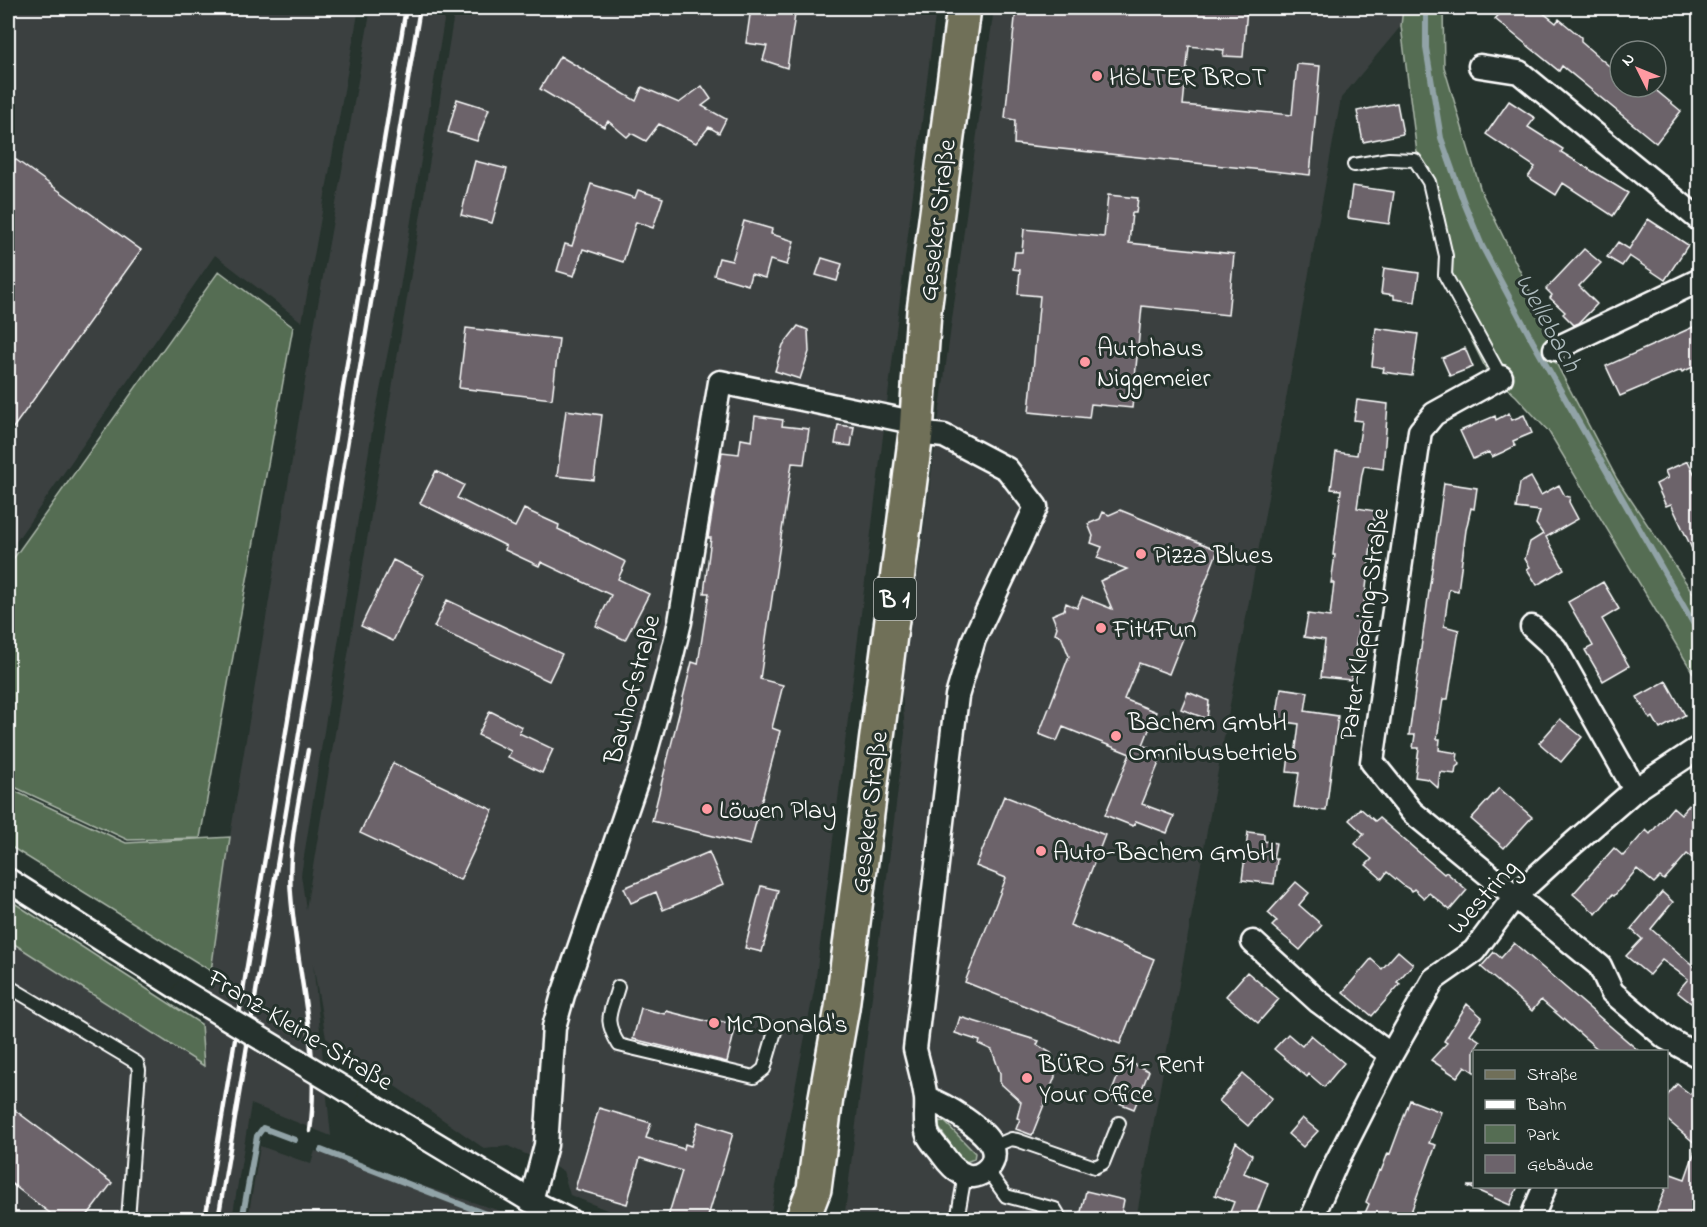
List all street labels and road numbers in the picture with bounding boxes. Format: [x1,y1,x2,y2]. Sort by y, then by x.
street label: Geseker Straße [910,137,968,304]
street label: Pater-Klepping-Straße [1331,505,1401,743]
road number: B 1 [874,578,916,620]
street label: Bauhofstraße [595,610,672,770]
street label: Geseker Straße [842,729,900,896]
street label: Westring [1440,851,1529,945]
street label: Franz-Kleine-Straße [199,961,400,1102]

